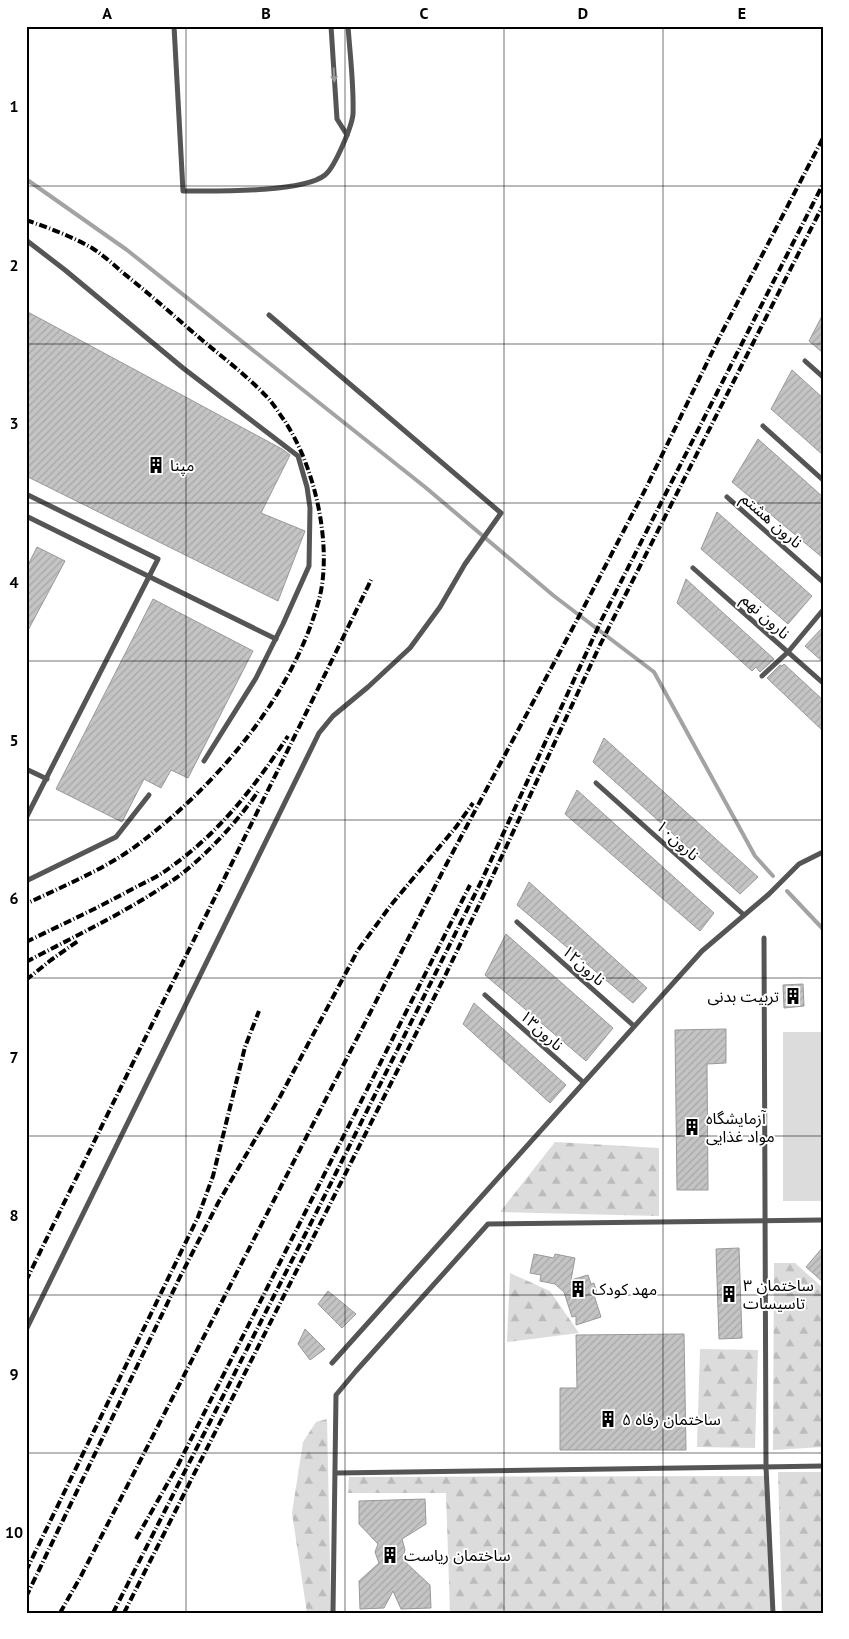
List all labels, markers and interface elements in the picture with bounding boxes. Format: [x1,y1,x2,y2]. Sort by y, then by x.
text: A [102,3,112,23]
text: B [261,3,271,23]
text: C [420,3,429,23]
text: D [578,3,588,23]
text: E [738,3,746,23]
one-way arrow [331,67,339,83]
text: 1 [9,96,19,116]
text: 2 [9,255,19,275]
text: 3 [9,413,19,433]
building icon: مپنا [146,455,166,475]
place label: مپنا [170,455,195,476]
street label: نارون هشتم [735,488,807,554]
text: 4 [9,572,19,592]
street label: نارون نهم [736,589,794,645]
text: 5 [9,730,19,750]
street label: نارون۱۰ [652,815,704,865]
text: 6 [9,888,19,908]
street label: نارون۱۲ [558,940,610,990]
place label: تربیت بدنی [707,986,779,1006]
building icon: تربیت بدنی [783,986,803,1006]
street label: نارون۱۳ [516,1005,568,1055]
text: 7 [9,1047,19,1067]
place label: آزمایشگاه مواد غذایی [706,1108,775,1146]
building icon: آزمایشگاه مواد غذایی [682,1117,702,1137]
text: 8 [9,1205,19,1225]
place label: ۳ ساختمان تاسیسات [743,1275,814,1313]
building icon: مهد کودک [568,1279,588,1299]
place label: مهد کودک [592,1279,657,1299]
building icon: ۳ ساختمان تاسیسات [719,1284,739,1304]
text: 9 [9,1364,19,1384]
building icon: ۵ ساختمان رفاه [598,1409,618,1429]
place label: ۵ ساختمان رفاه [622,1409,721,1429]
text: 10 [5,1522,23,1542]
building icon: ساختمان ریاست [380,1545,400,1565]
place label: ساختمان ریاست [404,1545,511,1565]

